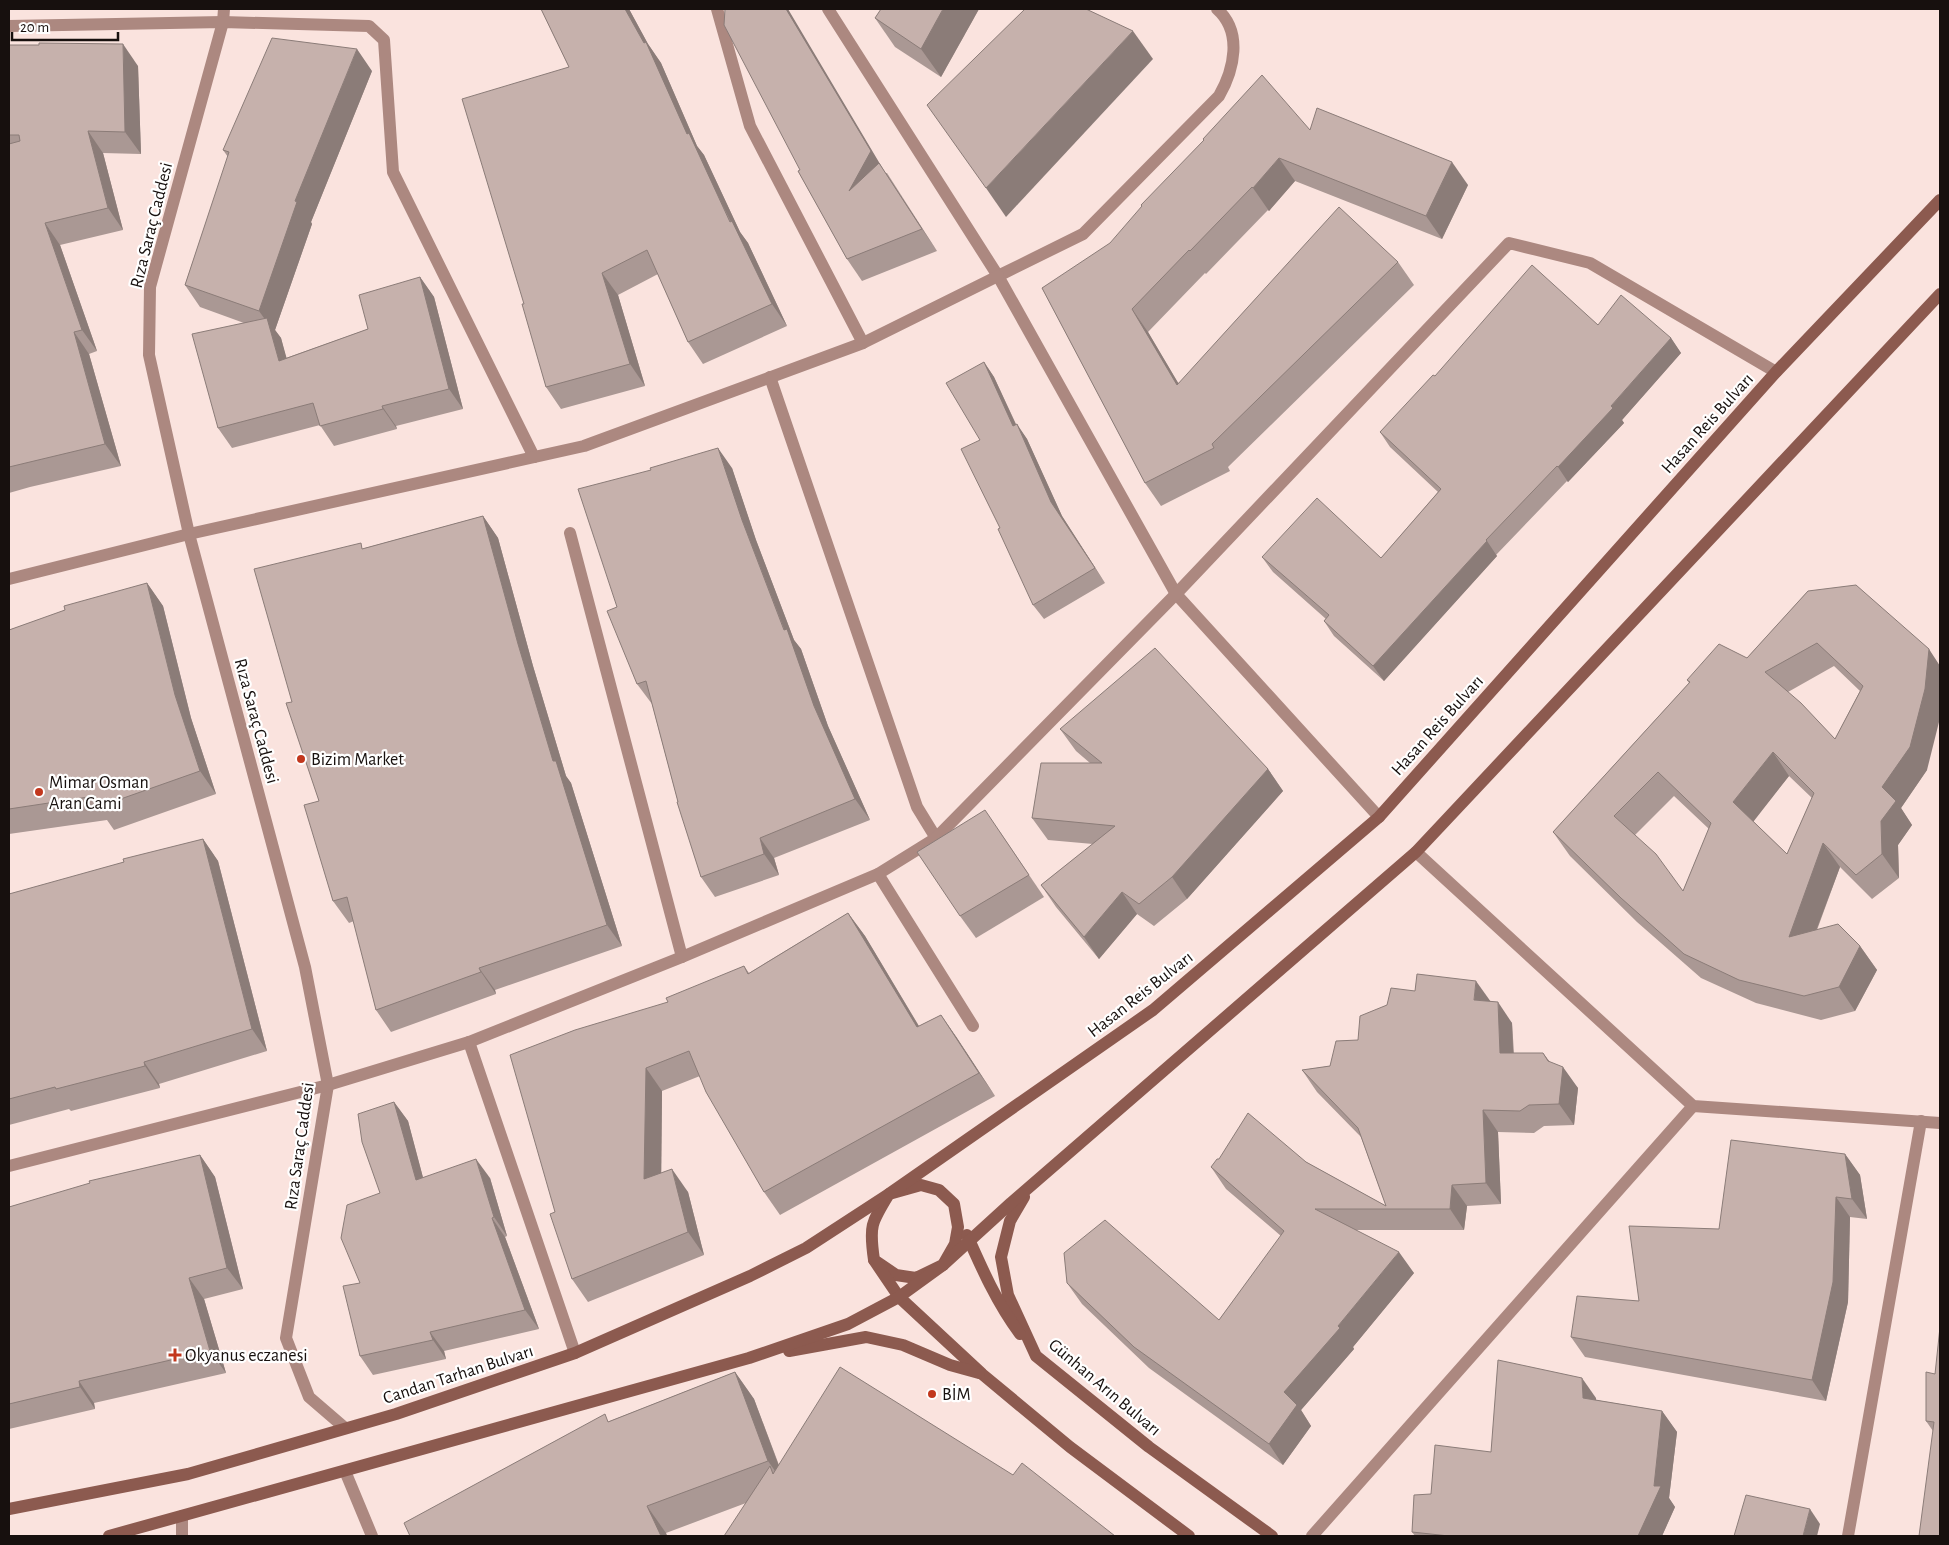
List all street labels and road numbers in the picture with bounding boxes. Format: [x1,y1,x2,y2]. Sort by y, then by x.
street label: Rıza Saraç Caddesi [128,161,176,290]
street label: Hasan Reis Bulvarı [1658,370,1757,477]
street label: Rıza Saraç Caddesi [231,657,281,786]
street label: Hasan Reis Bulvarı [1388,672,1487,779]
street label: Hasan Reis Bulvarı [1085,948,1197,1041]
street label: Rıza Saraç Caddesi [282,1081,318,1211]
street label: Günhan Arın Bulvarı [1045,1336,1164,1440]
street label: Candan Tarhan Bulvarı [381,1342,536,1408]

